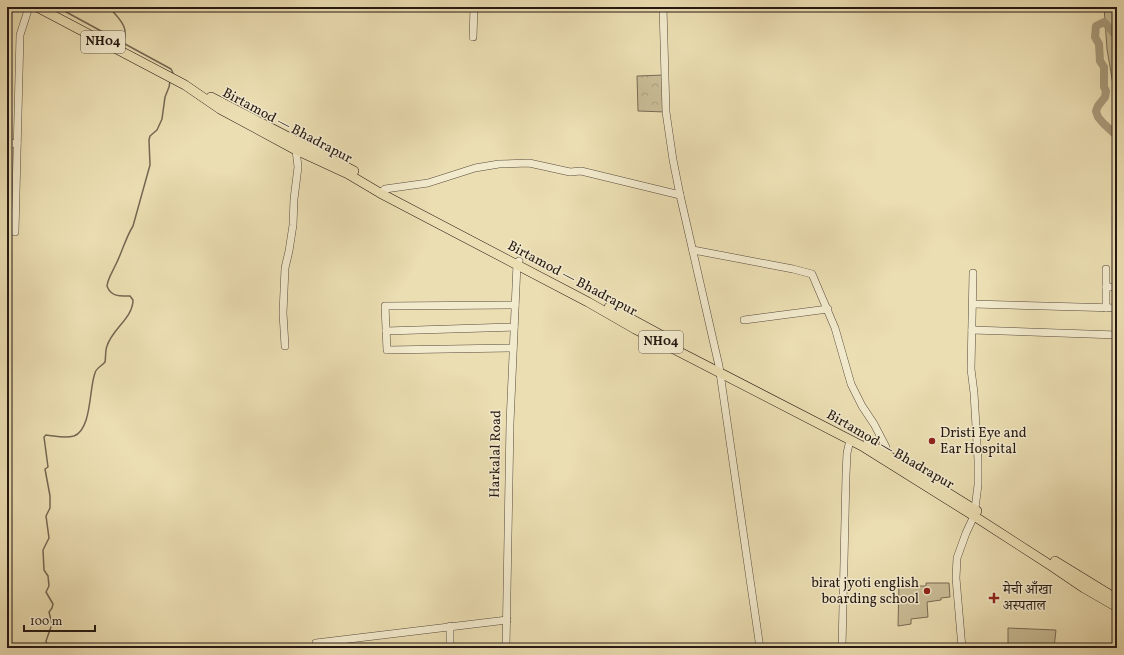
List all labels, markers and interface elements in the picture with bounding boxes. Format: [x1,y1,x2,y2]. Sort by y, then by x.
road number: NH04 [81,31,125,53]
street label: Birtamod — Bhadrapur [219,84,355,168]
street label: Birtamod — Bhadrapur [504,237,640,321]
road number: NH04 [639,331,683,353]
street label: Birtamod — Bhadrapur [823,406,957,494]
street label: Harkalal Road [486,410,506,498]
place label: Dristi Eye and Ear Hospital [940,424,1027,459]
marker: Dristi Eye and Ear Hospital [927,436,937,446]
place label: birat jyoti english boarding school [811,574,919,609]
place label: मेची आँखा अस्पताल [1002,580,1052,616]
marker: birat jyoti english boarding school [922,586,932,596]
marker: मेची आँखा अस्पताल [988,592,1000,604]
scale bar [24,607,95,633]
text: 100 m [30,614,63,630]

